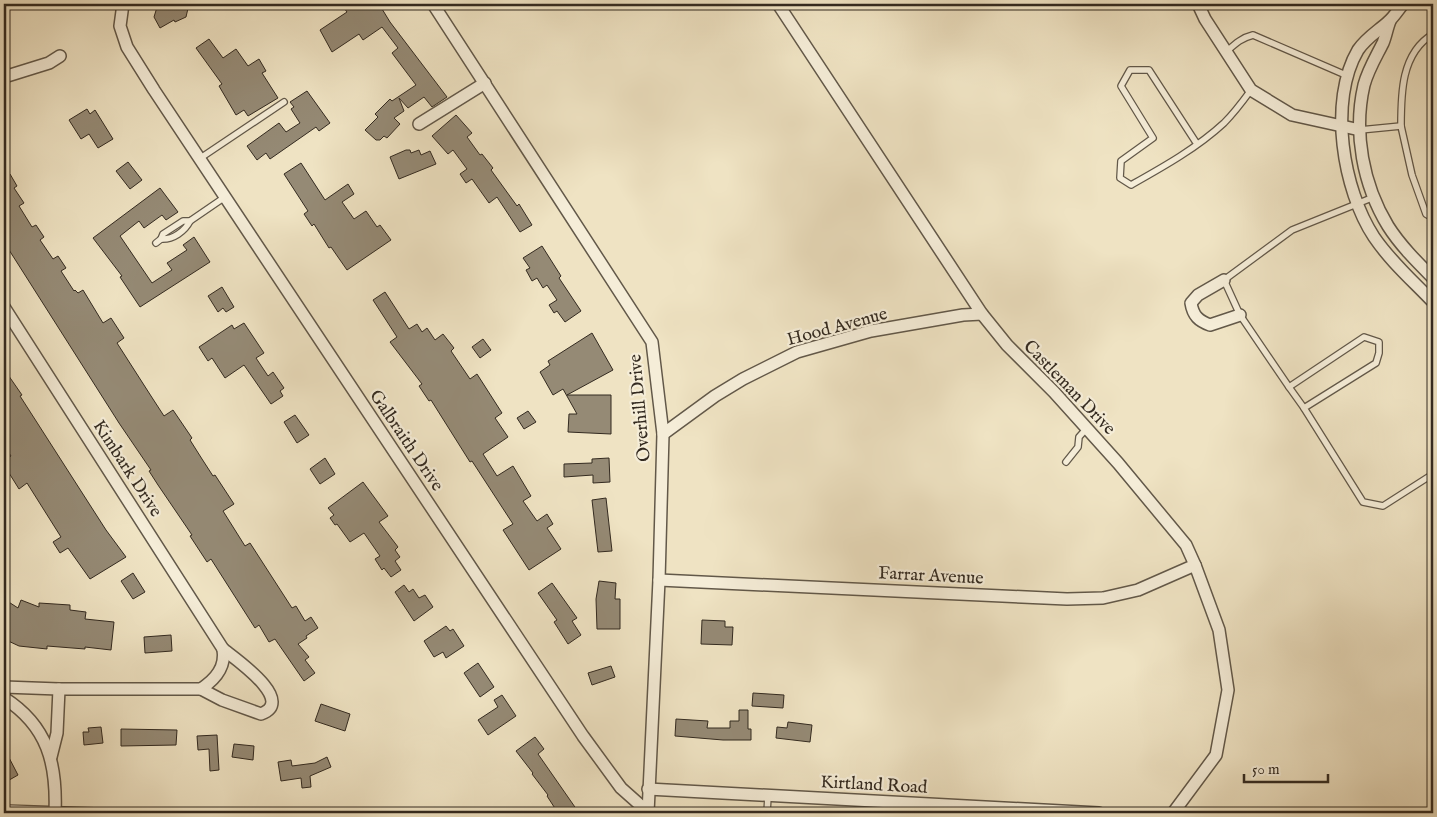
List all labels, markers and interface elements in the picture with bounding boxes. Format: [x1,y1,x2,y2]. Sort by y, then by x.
street label: Hood Avenue [785,303,890,352]
street label: Castleman Drive [1018,336,1120,440]
street label: Overhill Drive [624,353,657,463]
street label: Galbraith Drive [363,386,448,496]
street label: Kimbark Drive [87,416,167,522]
street label: Farrar Avenue [878,562,984,591]
scale bar [1244,752,1328,784]
text: 50 m [1252,760,1280,779]
street label: Kirtland Road [820,771,928,800]

